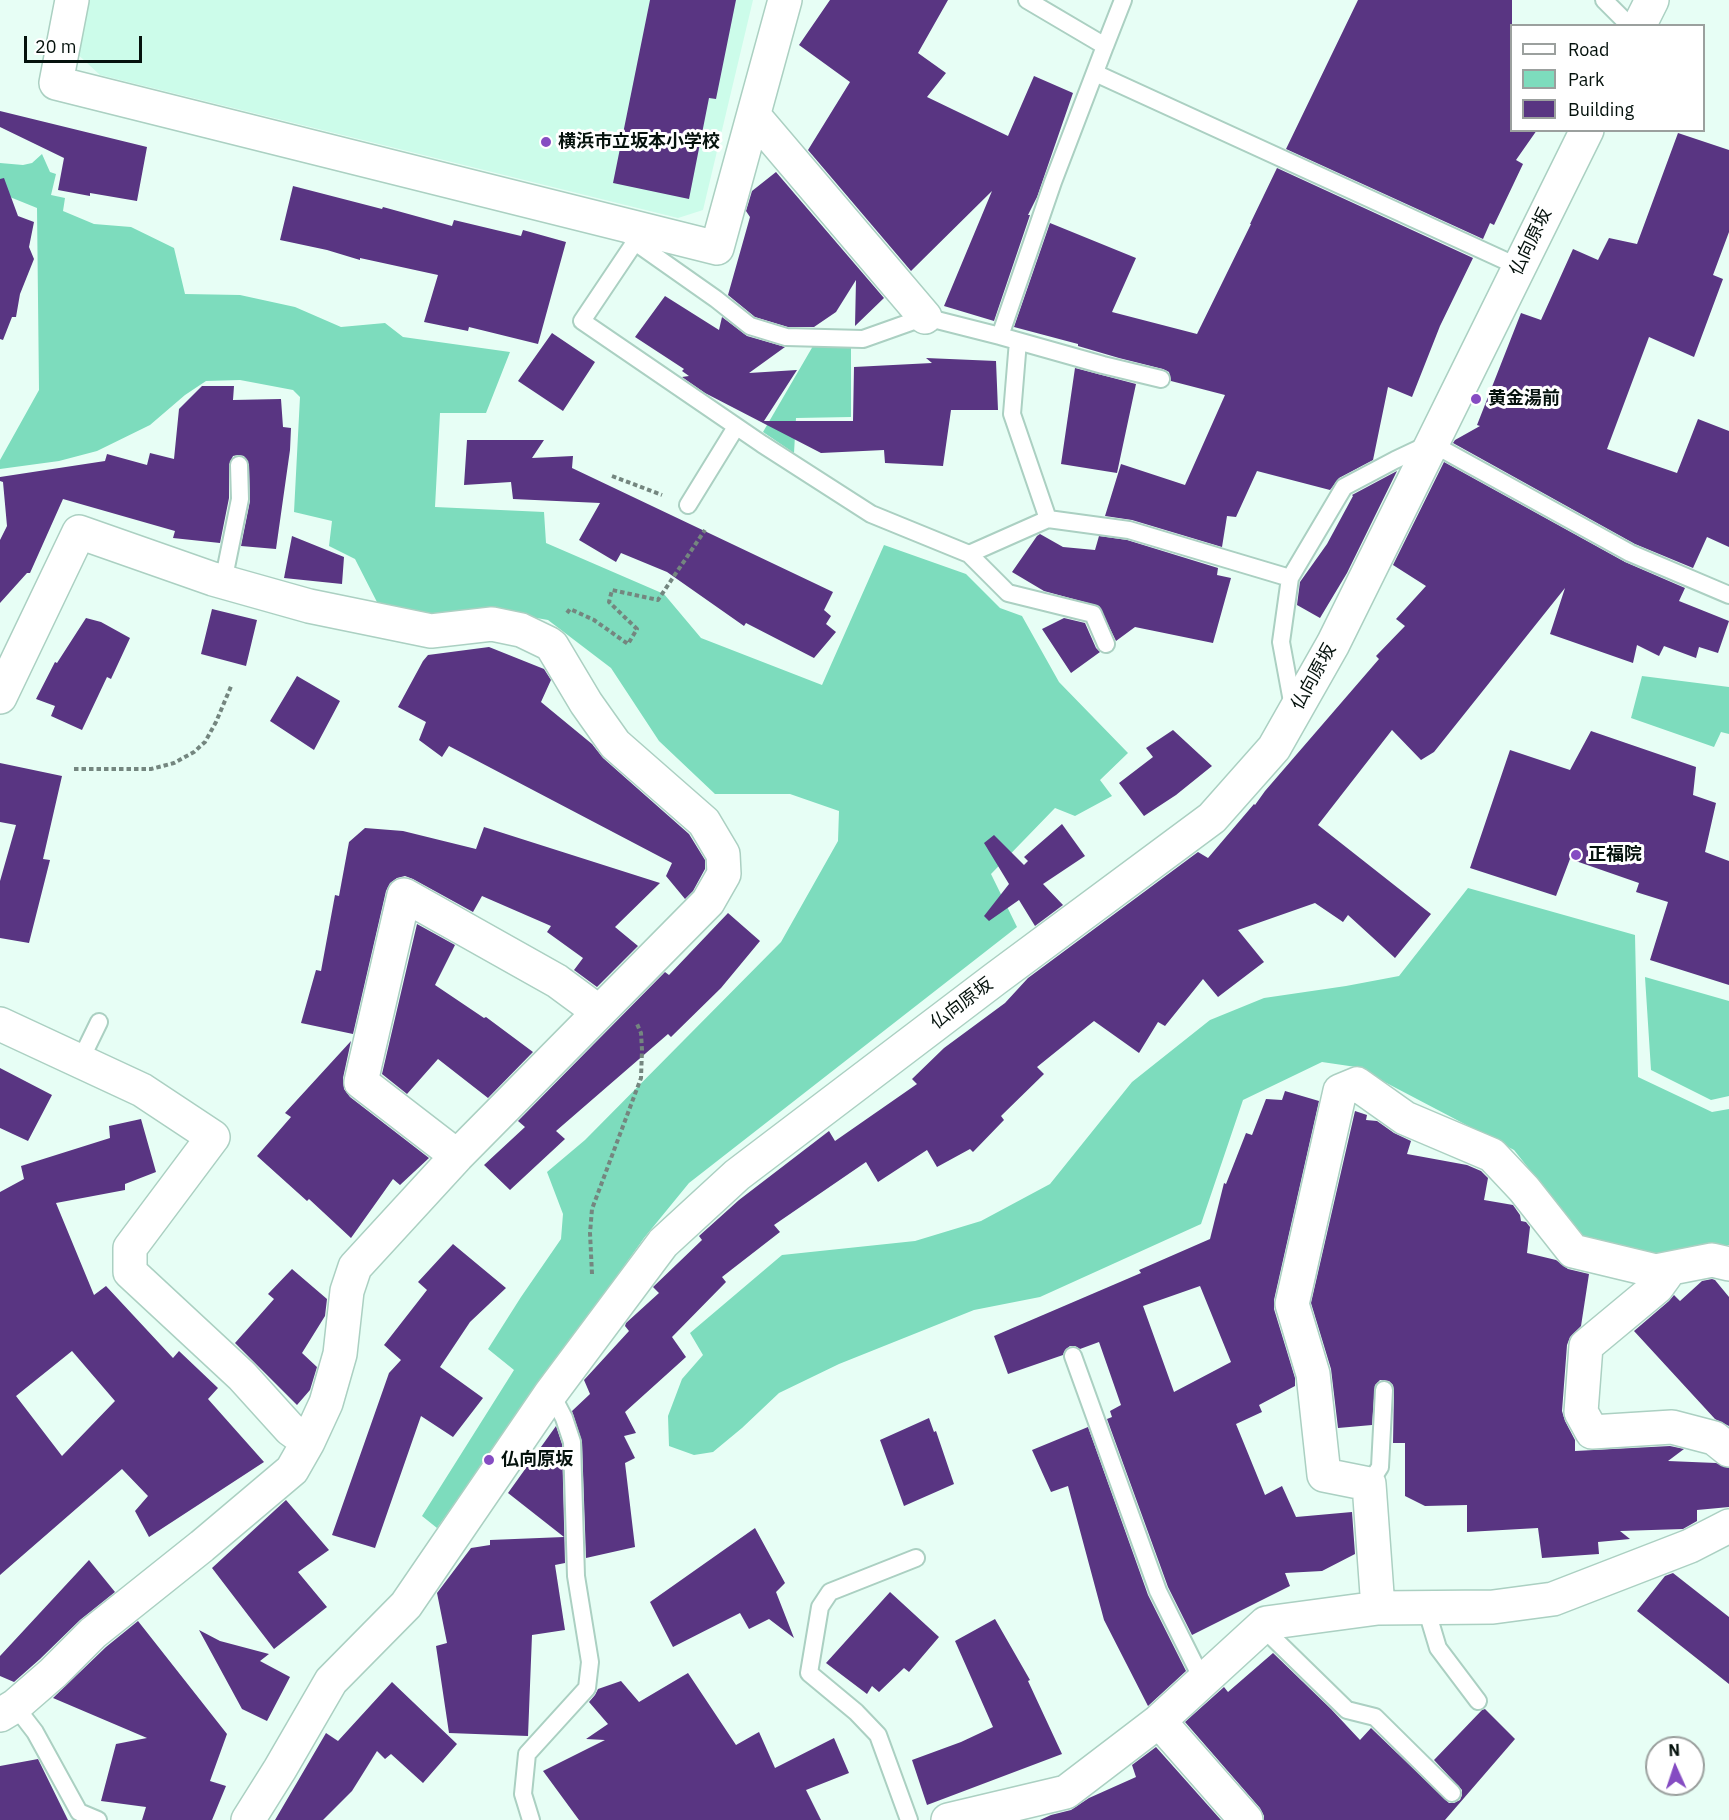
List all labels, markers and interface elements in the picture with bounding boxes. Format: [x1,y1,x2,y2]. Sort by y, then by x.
scale bar [27,24,146,62]
legend [1510,24,1705,132]
text: 20 m [35,35,77,58]
text: Road [1568,38,1609,61]
text: Park [1568,68,1604,91]
text: Building [1568,98,1634,121]
place label: 横浜市立坂本小学校 [558,131,720,153]
marker: 横浜市立坂本小学校 [539,135,553,149]
street label: 仏向原坂 [1506,205,1556,279]
place label: 黄金湯前 [1488,388,1560,410]
marker: 黄金湯前 [1469,392,1483,406]
street label: 仏向原坂 [1287,640,1341,714]
place label: 正福院 [1588,844,1642,866]
marker: 正福院 [1569,848,1583,862]
street label: 仏向原坂 [927,974,997,1034]
place label: 仏向原坂 [501,1449,573,1471]
marker: 仏向原坂 [482,1453,496,1467]
north arrow [1645,1736,1705,1796]
text: N [1668,1740,1680,1760]

